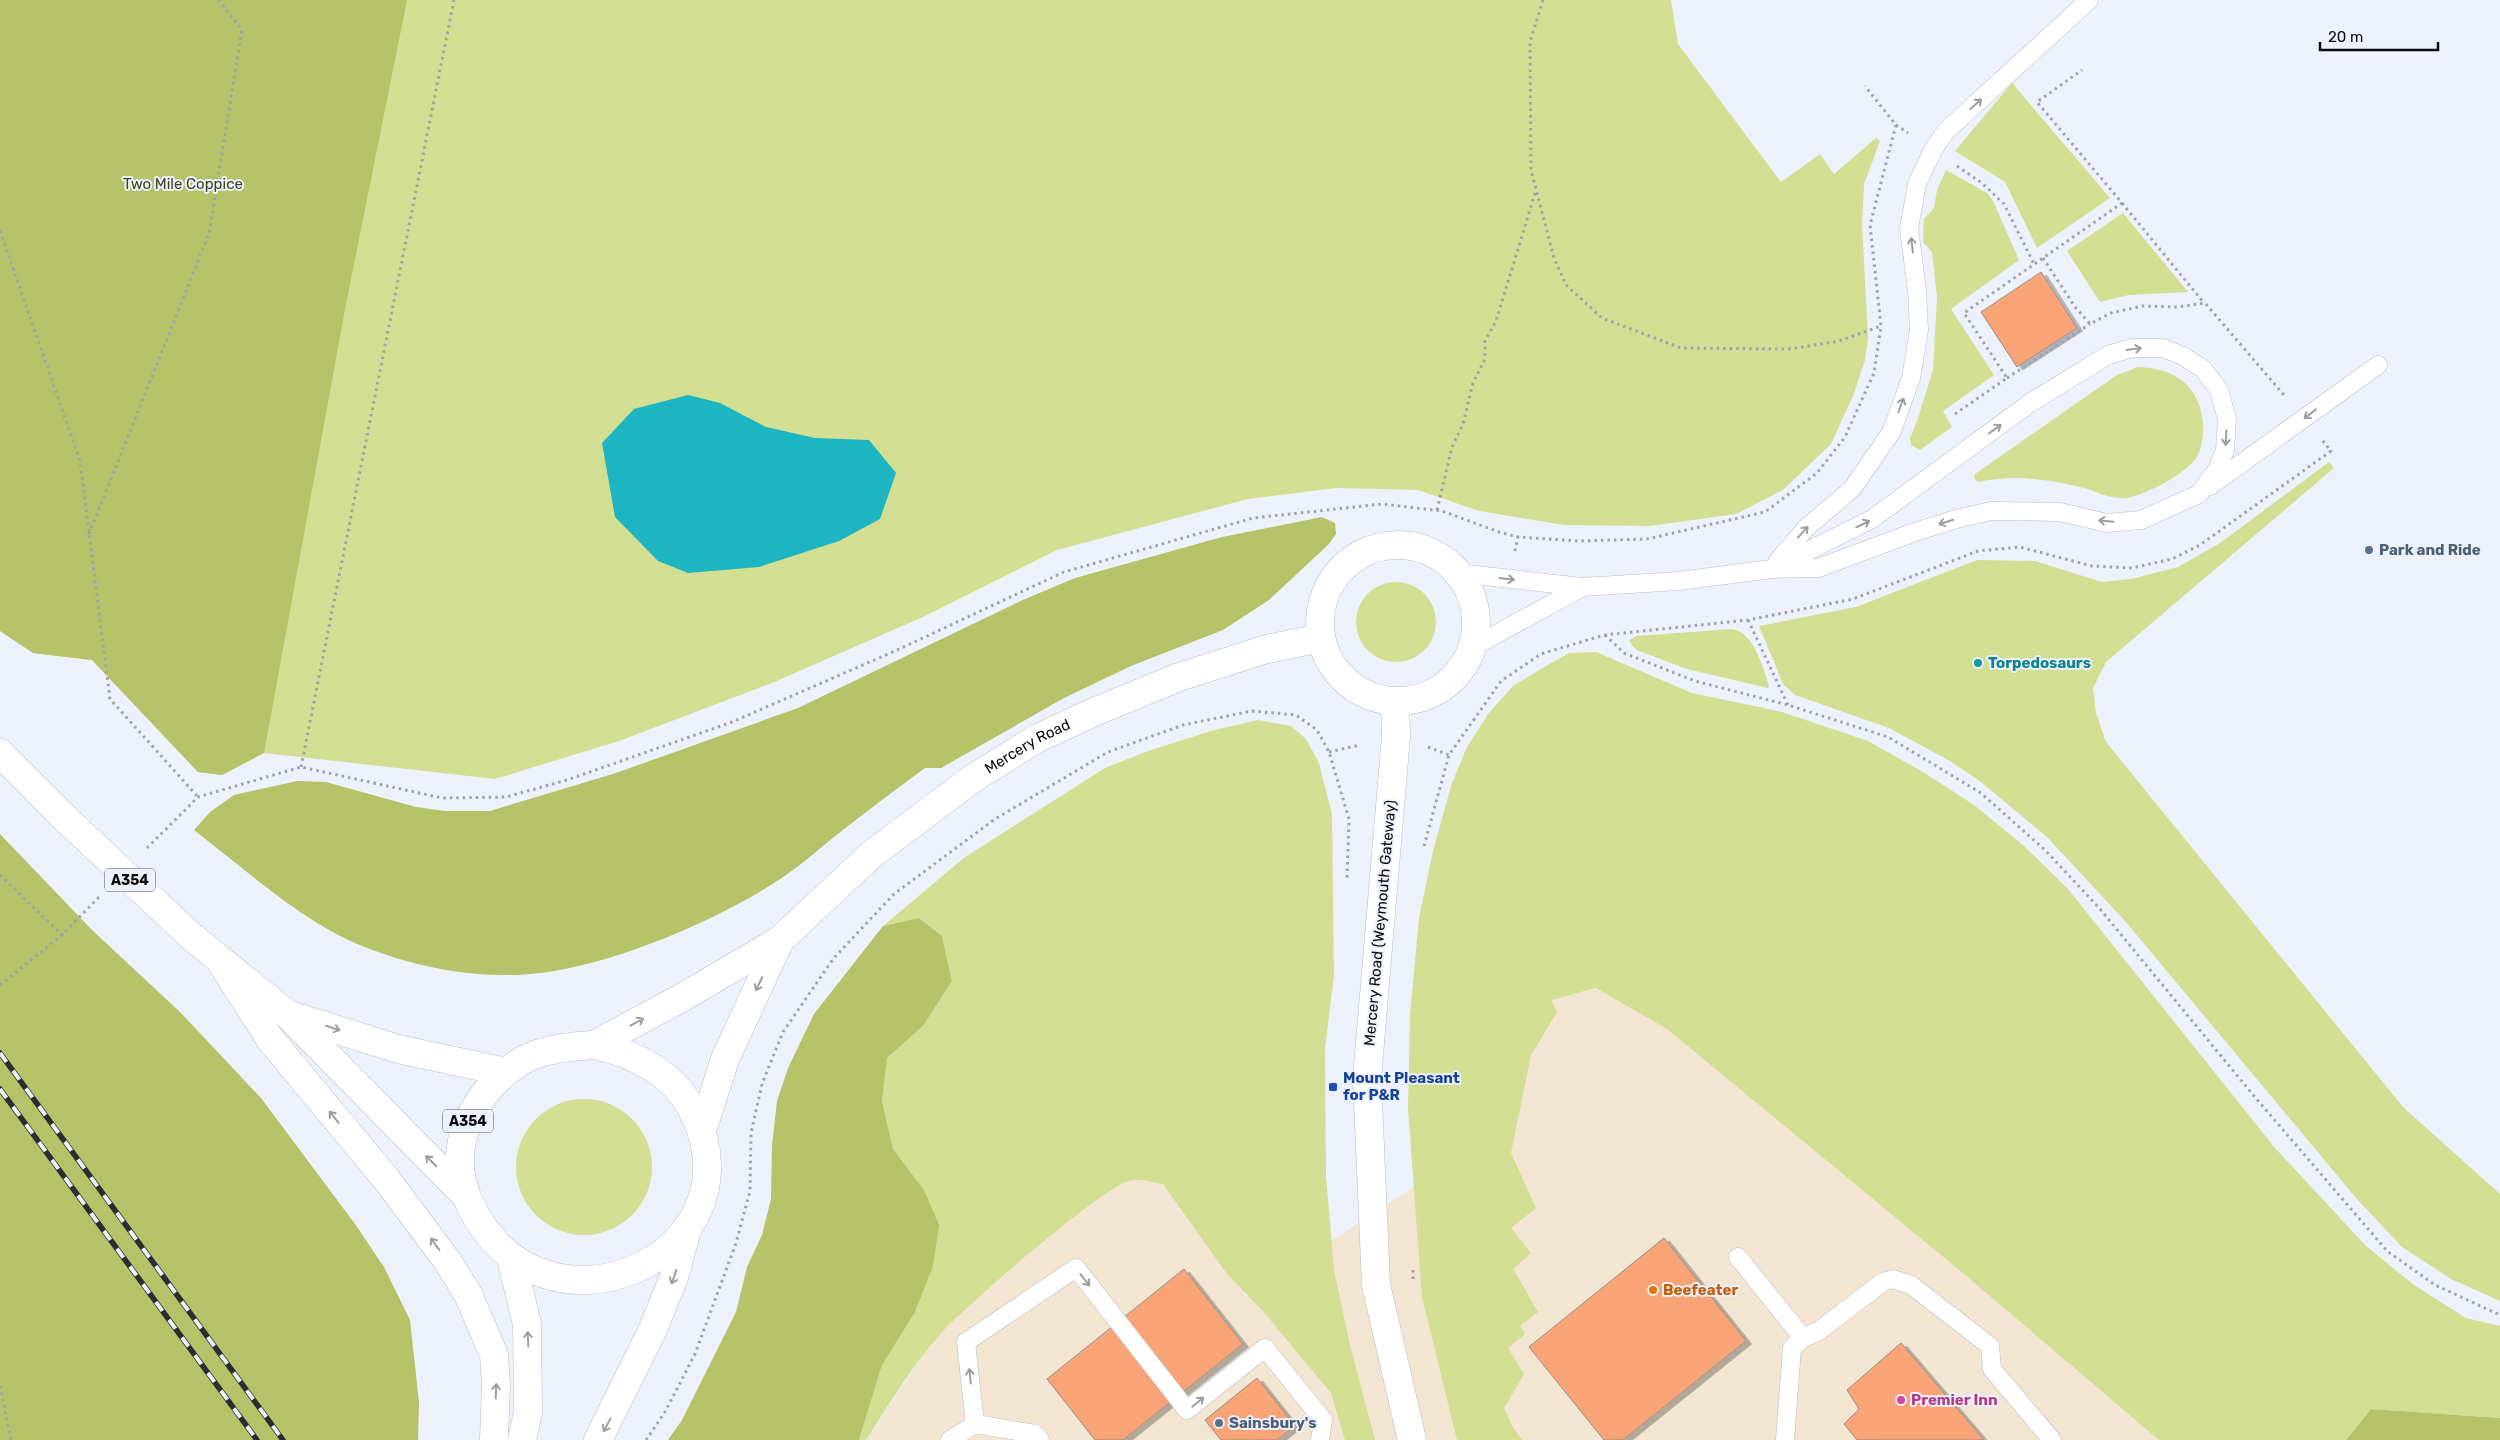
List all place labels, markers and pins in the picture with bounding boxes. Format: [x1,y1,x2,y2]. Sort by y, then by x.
place label: Park and Ride [2379,541,2481,559]
marker: Park and Ride [2363,544,2375,556]
place label: Torpedosaurs [1988,654,2091,672]
marker: Torpedosaurs [1972,657,1984,669]
place label: Mount Pleasant for P&R [1343,1069,1460,1104]
marker: Mount Pleasant for P&R [1327,1081,1339,1093]
place label: Beefeater [1663,1281,1738,1299]
marker: Beefeater [1647,1284,1659,1296]
place label: Premier Inn [1911,1391,1998,1409]
marker: Premier Inn [1895,1394,1907,1406]
place label: Sainsbury's [1229,1414,1317,1432]
marker: Sainsbury's [1213,1417,1225,1429]

